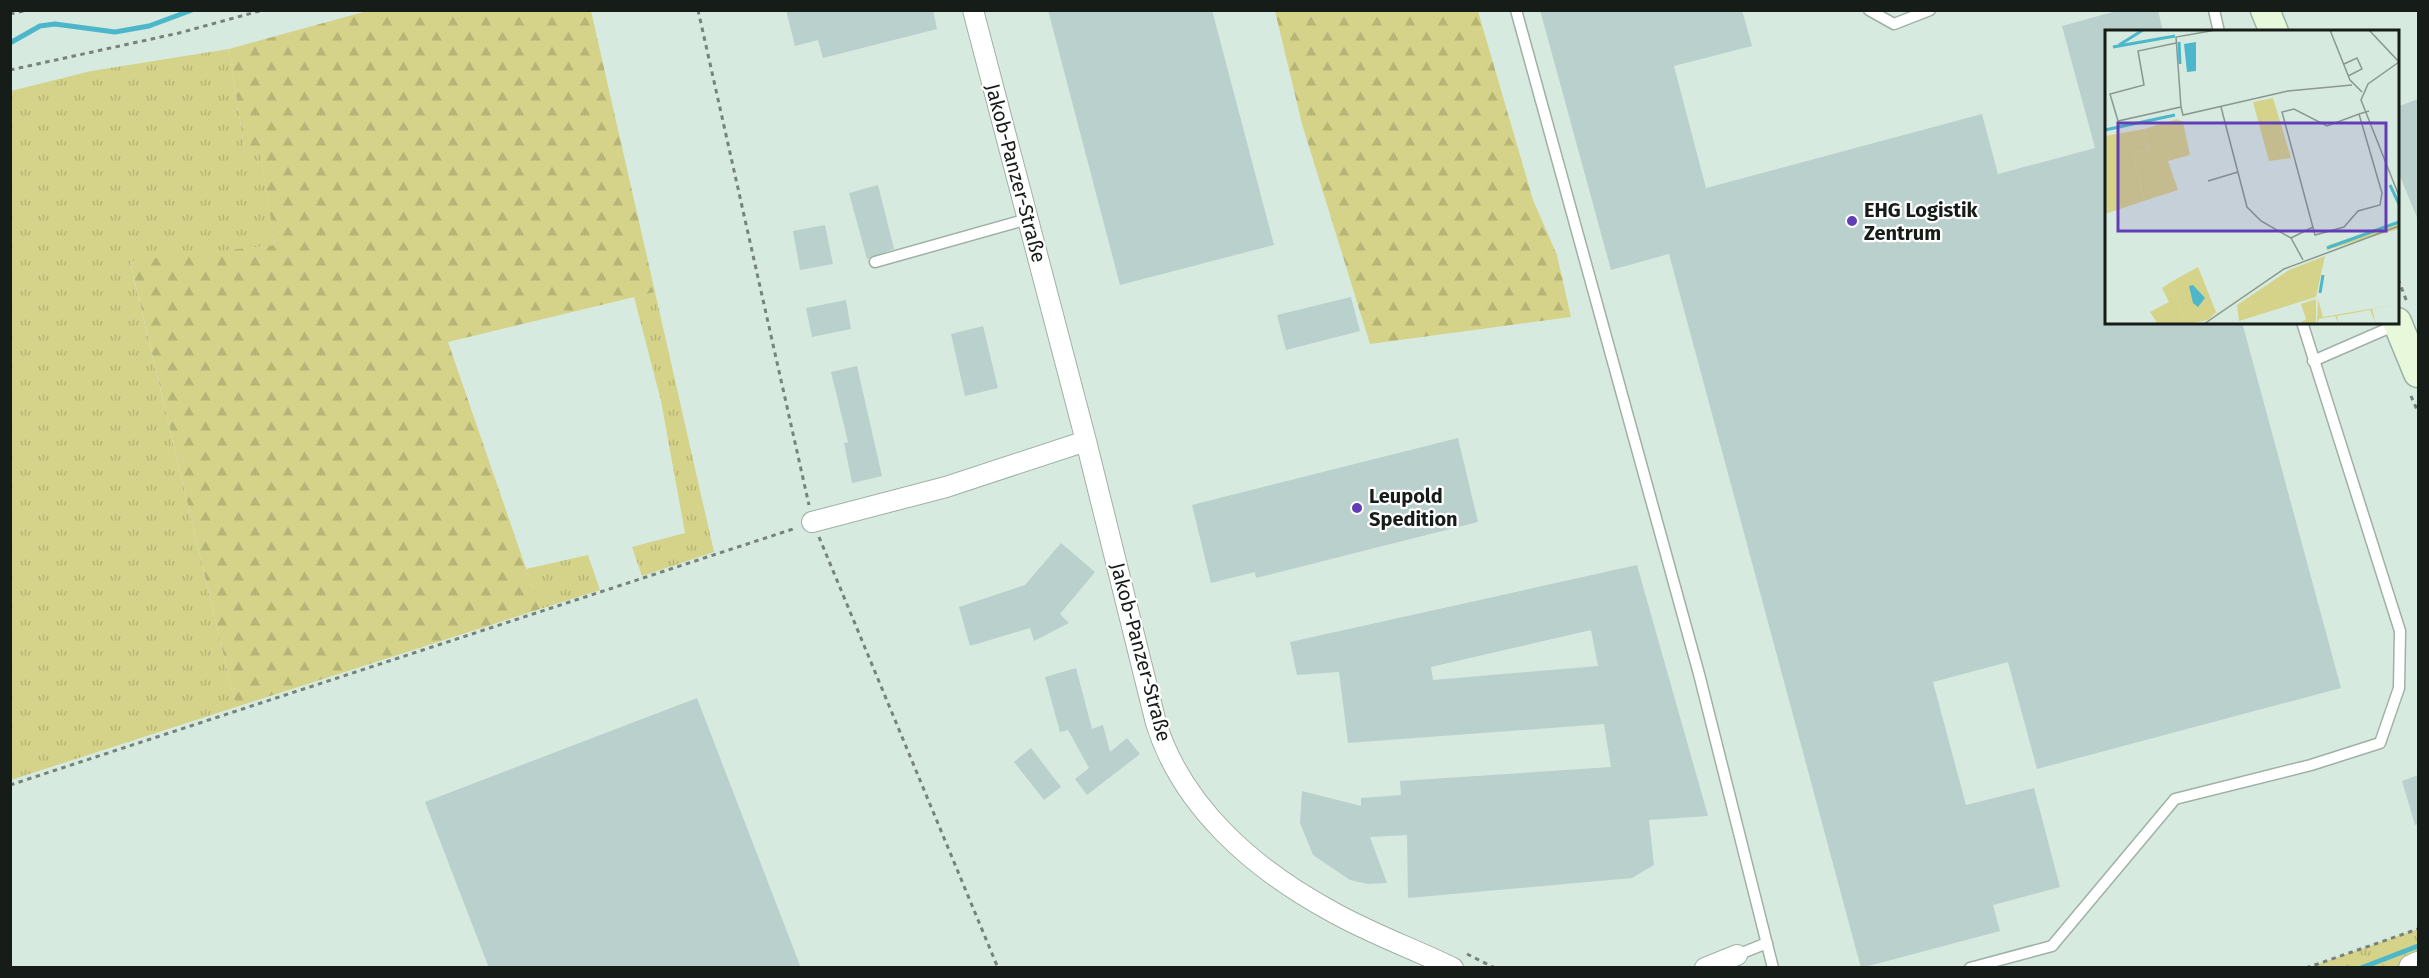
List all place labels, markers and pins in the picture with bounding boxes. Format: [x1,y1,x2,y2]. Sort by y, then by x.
place label: EHG Logistik Zentrum [1864,198,1979,245]
marker: EHG Logistik Zentrum [1845,214,1859,228]
place label: Leupold Spedition [1369,484,1458,531]
marker: Leupold Spedition [1350,501,1364,515]

